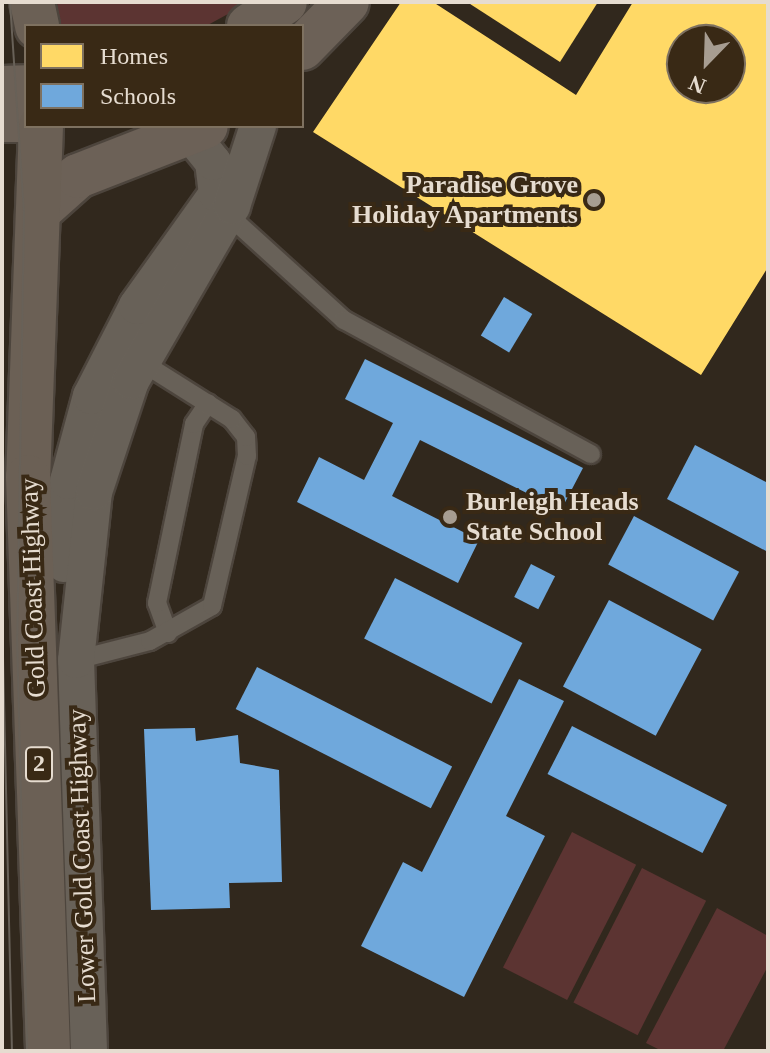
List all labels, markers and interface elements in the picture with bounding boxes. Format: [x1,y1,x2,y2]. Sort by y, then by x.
legend [24,24,304,128]
north arrow [666,24,746,104]
text: Homes [100,43,168,69]
text: N [685,70,709,99]
text: Schools [100,83,176,109]
place label: Paradise Grove Holiday Apartments [350,169,578,230]
marker: Paradise Grove Holiday Apartments [585,191,603,209]
street label: Gold Coast Highway [14,478,52,698]
place label: Burleigh Heads State School [466,486,639,548]
marker: Burleigh Heads State School [441,508,459,526]
street label: Lower Gold Coast Highway [61,709,103,1003]
road number: 2 [25,744,53,784]

